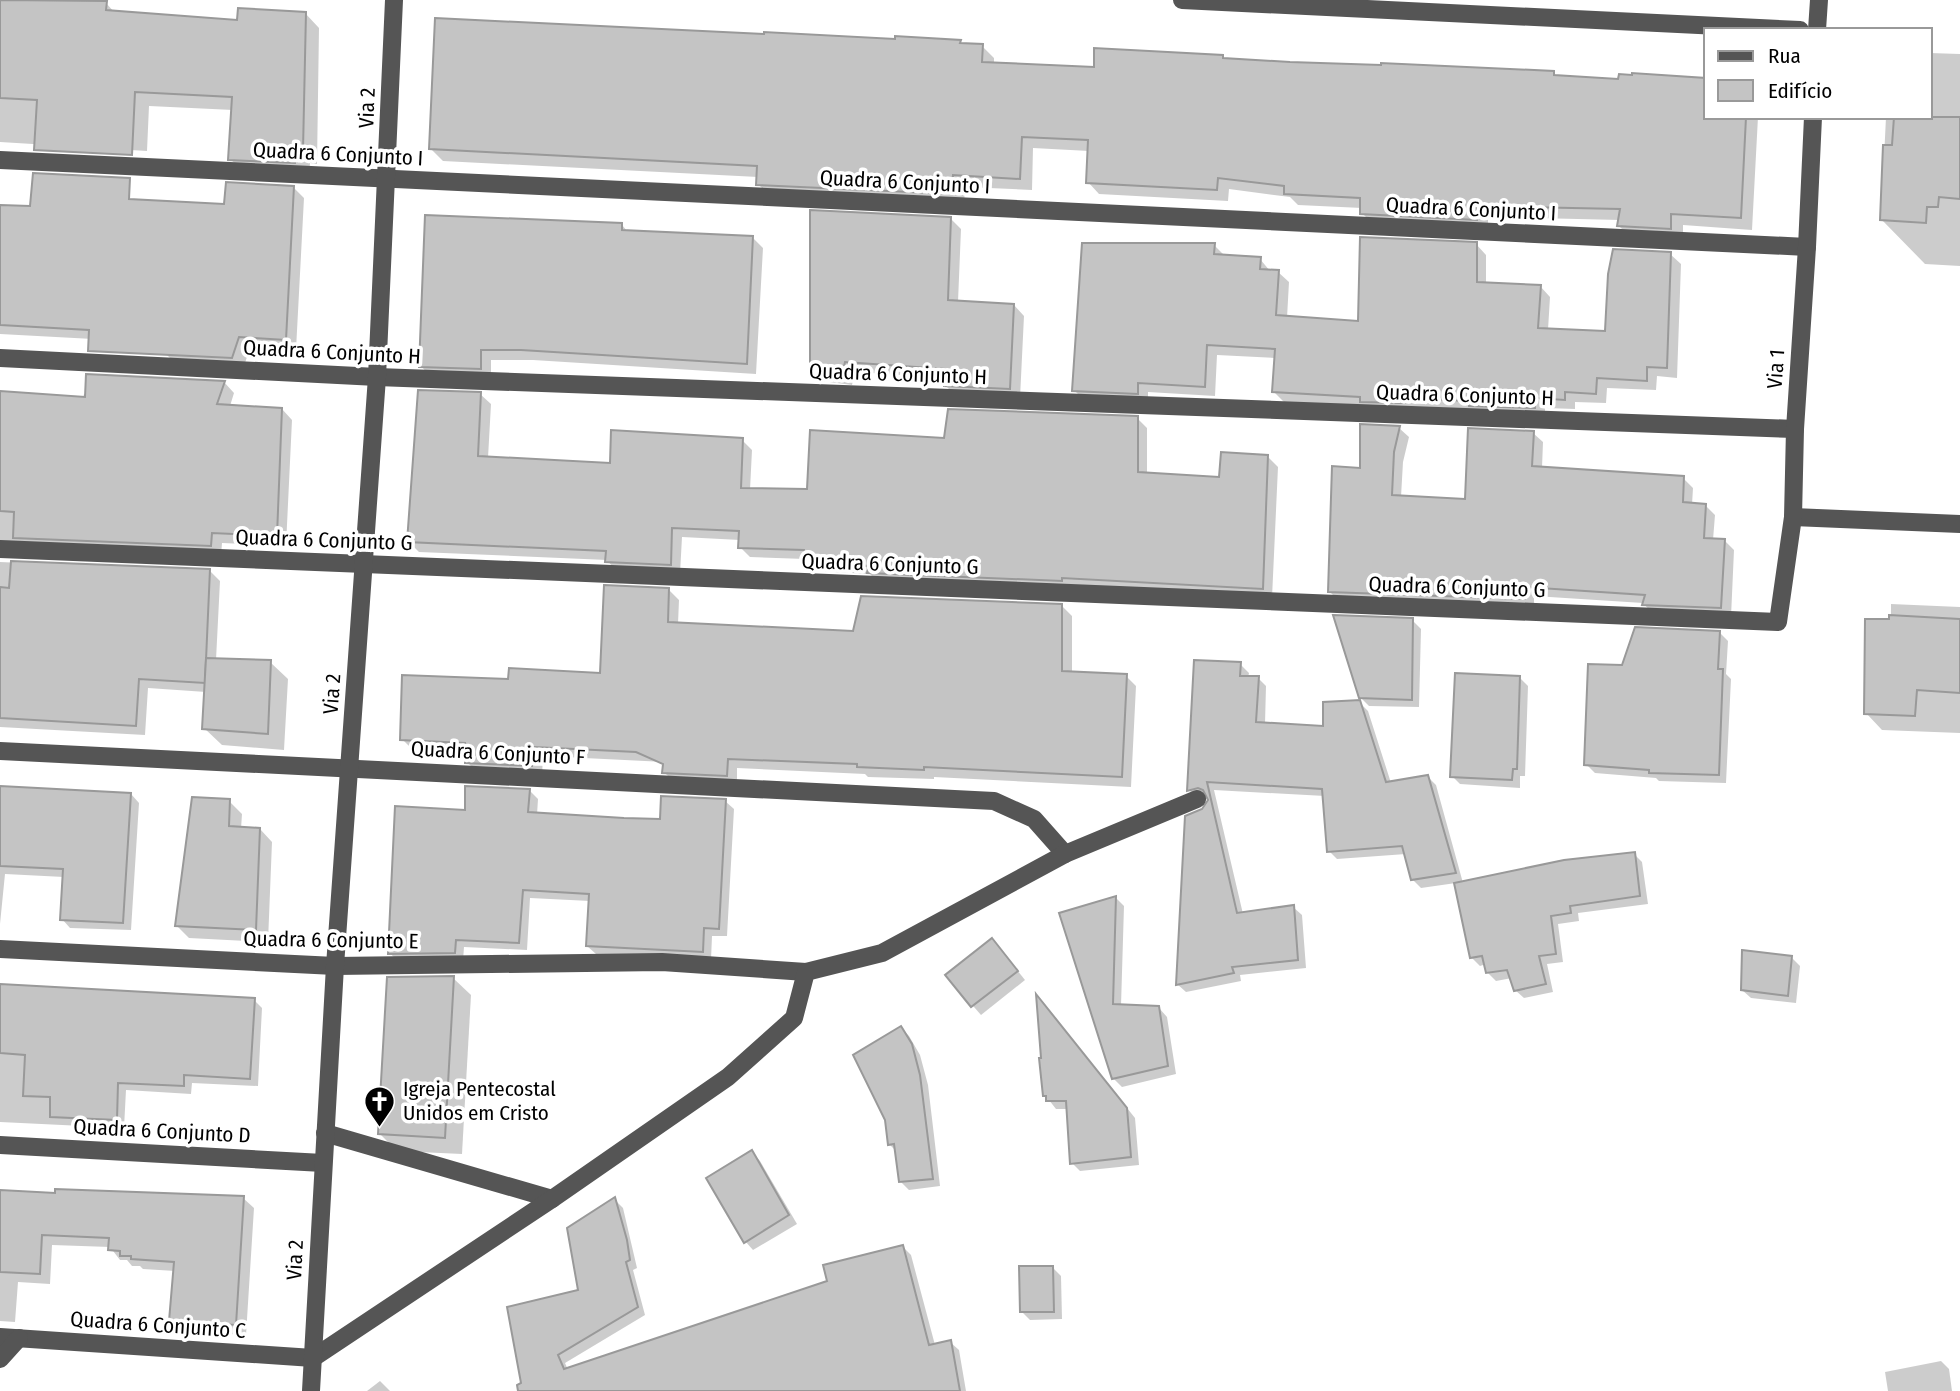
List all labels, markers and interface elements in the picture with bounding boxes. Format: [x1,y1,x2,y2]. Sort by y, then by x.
legend [1704,28,1932,119]
text: Rua [1768,43,1801,69]
text: Edifício [1768,78,1832,104]
street label: Via 2 [353,87,381,129]
street label: Quadra 6 Conjunto I [252,137,424,171]
street label: Quadra 6 Conjunto I [819,165,991,199]
street label: Quadra 6 Conjunto I [1385,192,1557,226]
street label: Quadra 6 Conjunto H [242,334,422,370]
street label: Via 1 [1762,348,1790,390]
street label: Quadra 6 Conjunto H [809,358,987,390]
street label: Quadra 6 Conjunto H [1376,379,1554,411]
street label: Quadra 6 Conjunto G [235,524,413,556]
street label: Quadra 6 Conjunto G [801,548,979,580]
street label: Quadra 6 Conjunto G [1368,571,1546,603]
street label: Via 2 [318,673,346,715]
street label: Quadra 6 Conjunto F [410,735,586,771]
street label: Quadra 6 Conjunto E [243,925,419,955]
place label: Igreja Pentecostal Unidos em Cristo [403,1076,556,1126]
church icon: Igreja Pentecostal Unidos em Cristo [363,1084,397,1128]
street label: Quadra 6 Conjunto D [73,1113,251,1149]
street label: Via 2 [281,1239,309,1281]
street label: Quadra 6 Conjunto C [69,1306,247,1344]

